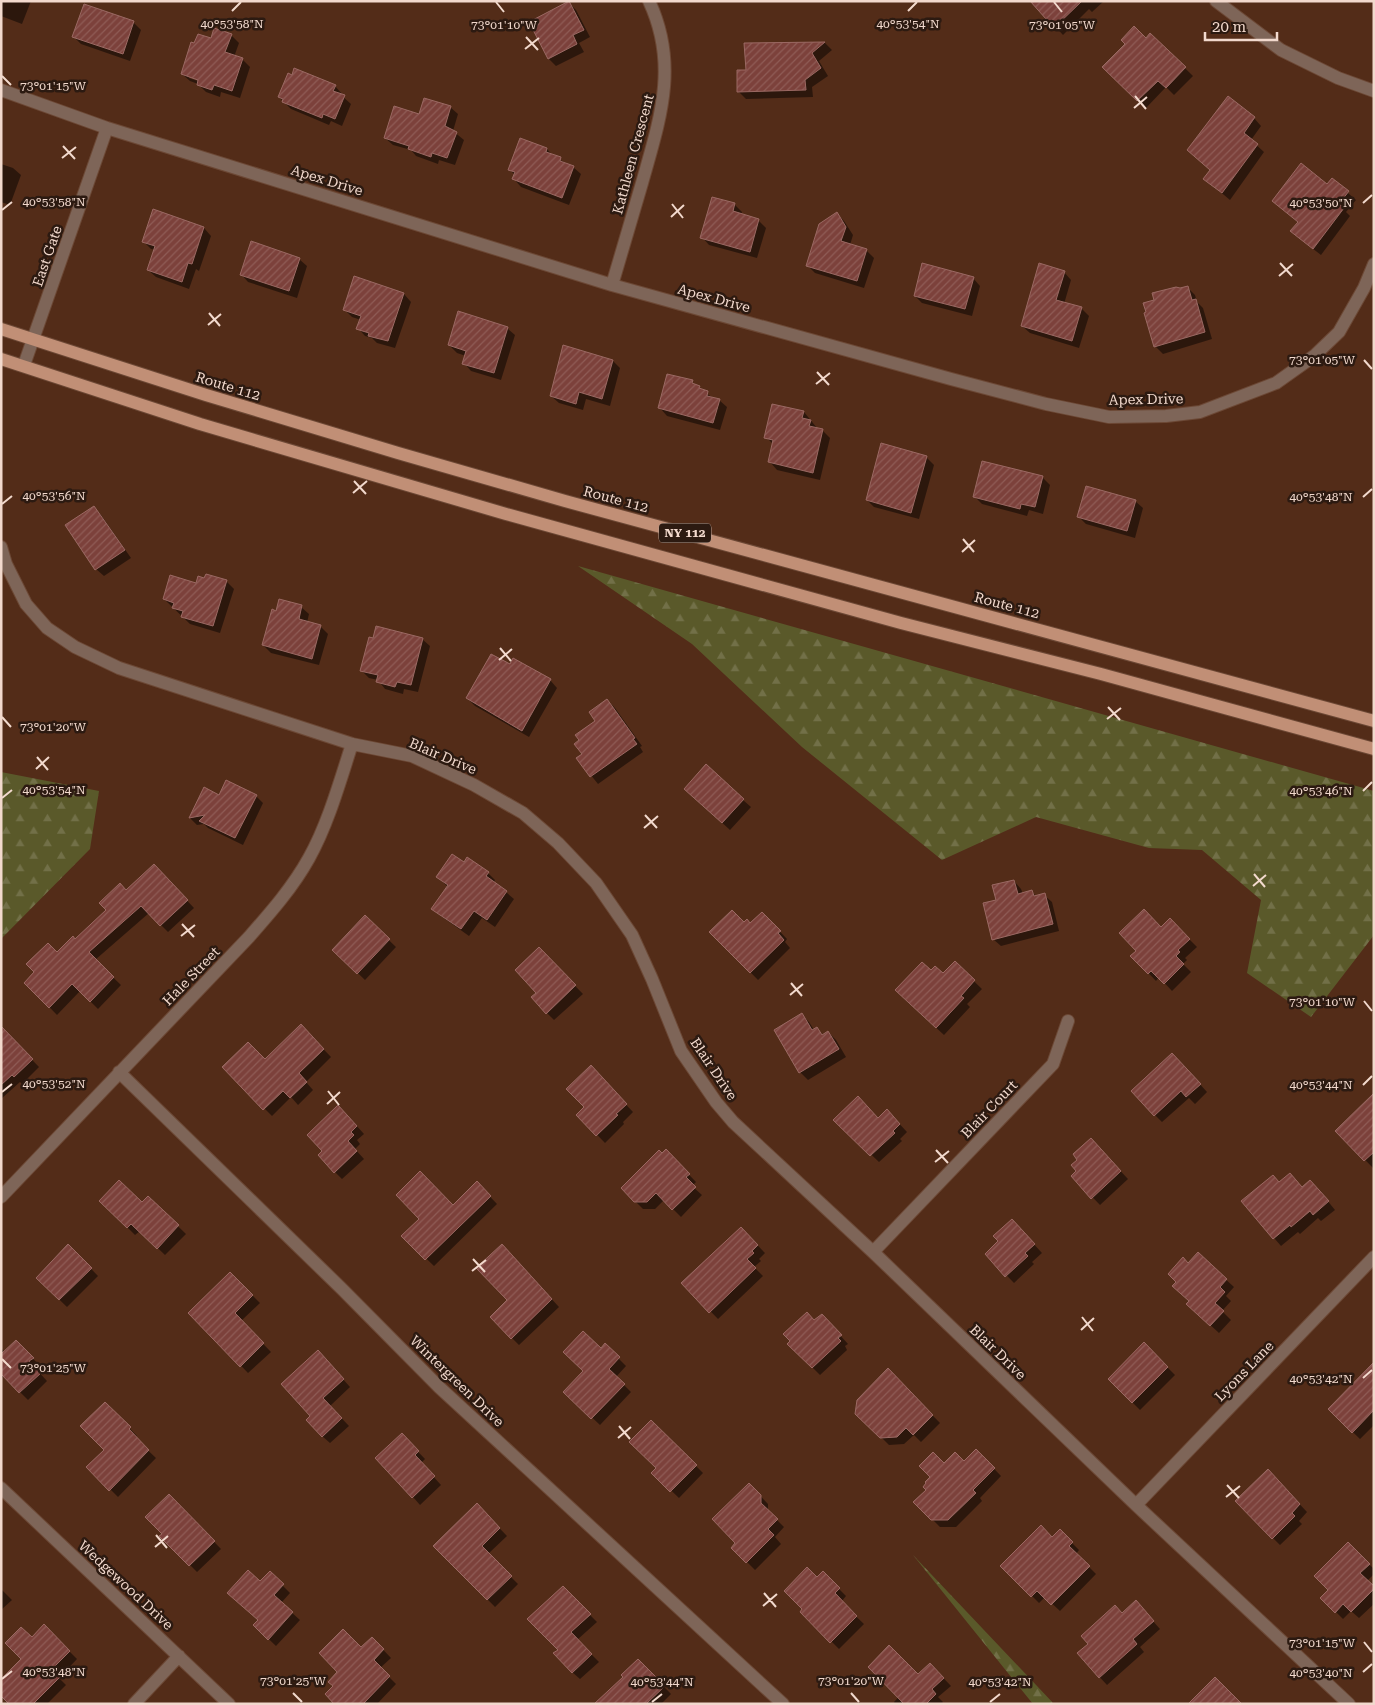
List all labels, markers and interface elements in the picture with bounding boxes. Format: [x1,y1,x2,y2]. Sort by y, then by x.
scale bar [1205,10,1278,42]
text: 40°53'58"N [200,17,264,31]
text: 40°53'54"N [876,17,940,31]
text: 73°01'10"W [471,18,538,32]
text: 73°01'05"W [1029,18,1096,32]
text: 20 m [1212,18,1247,36]
text: 73°01'15"W [20,79,87,93]
street label: Kathleen Crescent [609,92,657,216]
street label: Apex Drive [289,161,365,199]
text: 40°53'58"N [22,195,86,209]
text: 40°53'50"N [1289,196,1353,210]
street label: East Gate [29,223,65,289]
street label: Apex Drive [676,281,752,315]
text: 73°01'05"W [1289,353,1356,367]
street label: Route 112 [194,369,262,403]
street label: Apex Drive [1109,390,1184,408]
street label: Route 112 [582,483,650,515]
text: 40°53'56"N [22,489,86,503]
text: 40°53'48"N [1289,490,1353,504]
road number: NY 112 [659,524,711,542]
street label: Route 112 [973,589,1041,621]
text: 73°01'20"W [20,720,87,734]
street label: Blair Drive [407,735,479,777]
text: 40°53'54"N [22,783,86,797]
text: 40°53'46"N [1289,784,1353,798]
street label: Hale Street [159,944,223,1008]
text: 73°01'10"W [1289,995,1356,1009]
street label: Blair Drive [687,1035,741,1103]
text: 40°53'52"N [22,1077,86,1091]
street label: Blair Court [958,1077,1020,1141]
text: 40°53'44"N [1289,1078,1353,1092]
street label: Blair Drive [967,1321,1030,1383]
street label: Wintergreen Drive [407,1332,507,1430]
street label: Lyons Lane [1211,1337,1277,1404]
text: 73°01'25"W [20,1361,87,1375]
text: 40°53'42"N [1289,1372,1353,1386]
street label: Wedgewood Drive [76,1537,177,1633]
text: 73°01'15"W [1289,1636,1356,1650]
text: 40°53'48"N [22,1665,86,1679]
text: 40°53'40"N [1289,1666,1353,1680]
text: 73°01'25"W [260,1674,327,1688]
text: 73°01'20"W [818,1674,885,1688]
text: 40°53'44"N [630,1675,694,1689]
text: 40°53'42"N [968,1675,1032,1689]

